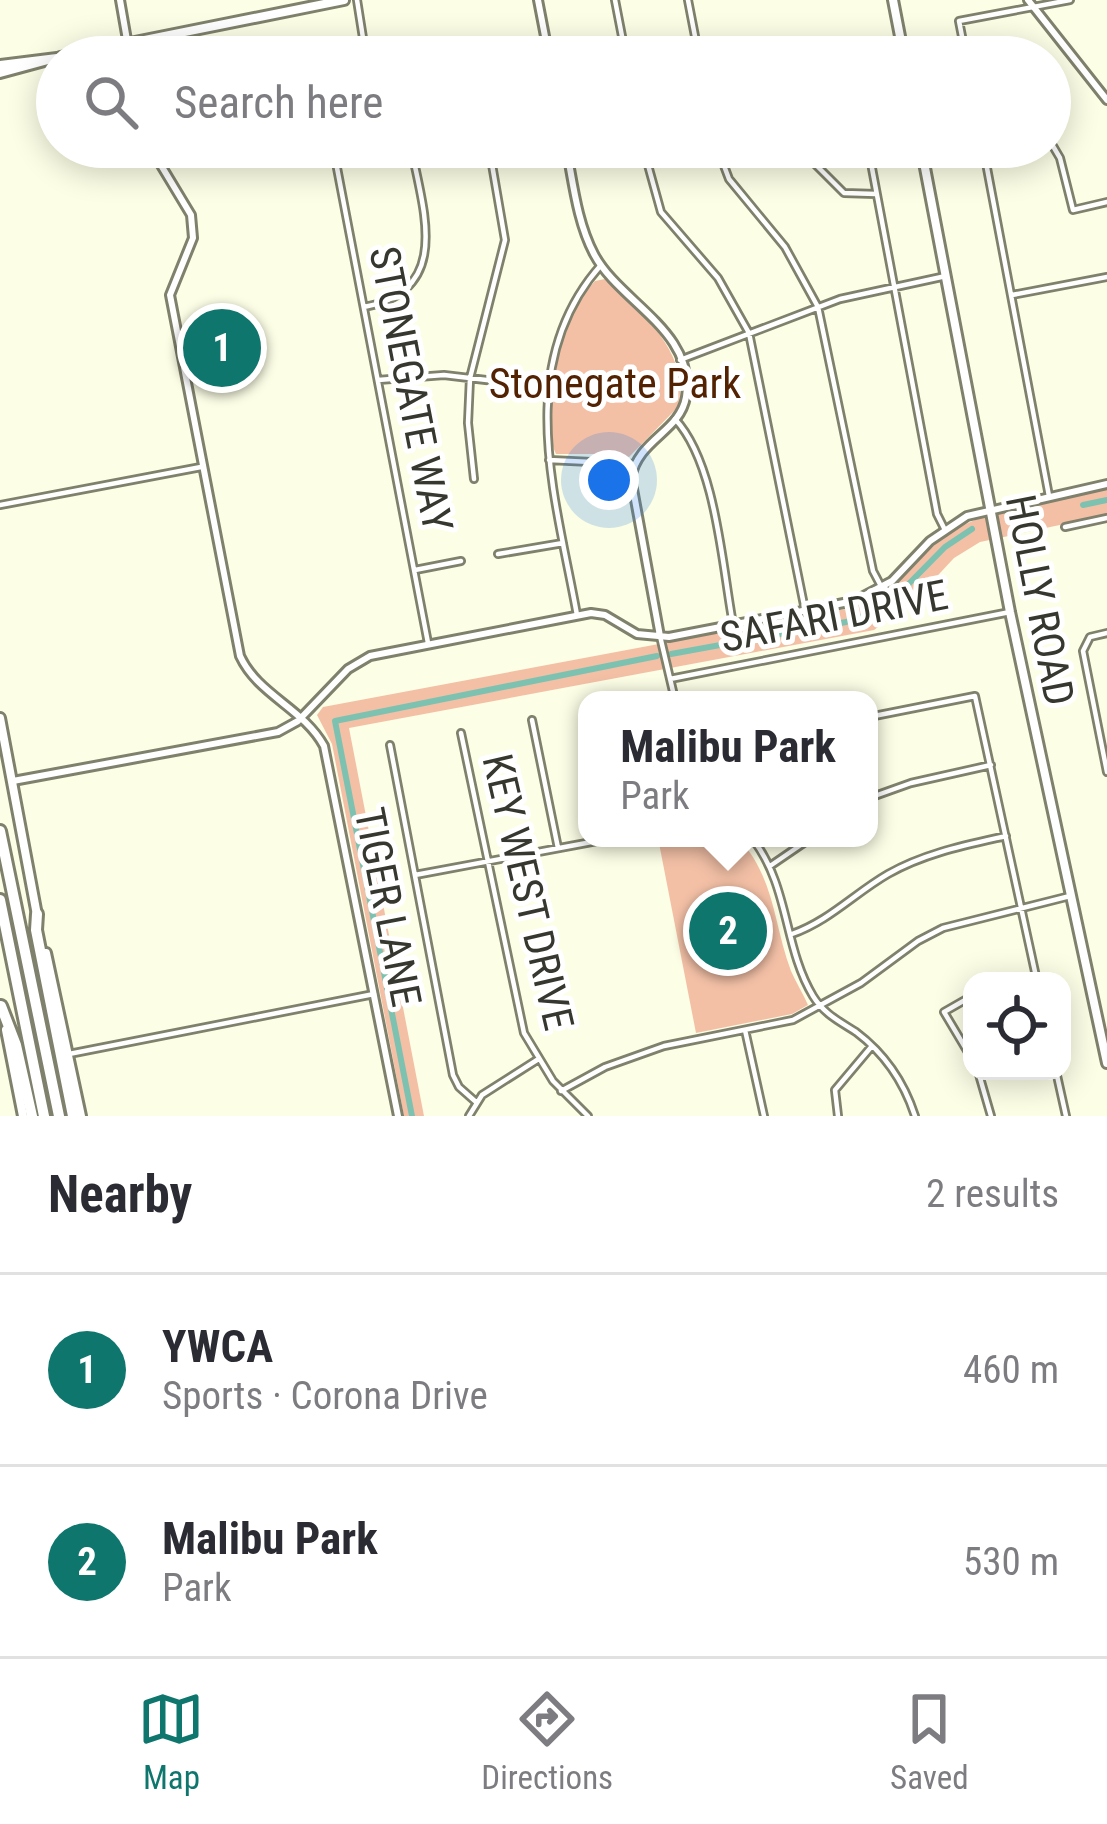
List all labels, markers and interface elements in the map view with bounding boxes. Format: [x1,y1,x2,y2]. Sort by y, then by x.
search box [36,36,1071,168]
icon: search [78,69,144,135]
text: Search here [174,76,383,129]
street label: STONEGATE WAY [359,242,463,536]
pin: 1 [183,303,261,393]
park label: Stonegate Park [489,359,741,408]
your location [579,450,639,510]
street label: HOLLY ROAD [996,491,1084,709]
street label: SAFARI DRIVE [716,570,952,662]
popup [578,691,878,847]
text: Malibu Park [620,720,836,773]
street label: KEY WEST DRIVE [472,749,584,1035]
text: Park [620,773,690,819]
street label: TIGER LANE [345,803,431,1011]
pin: 2 [689,886,767,976]
map controls [963,972,1071,1080]
button: locate [963,972,1071,1080]
text: Nearby [48,1165,192,1224]
text: 2 results [926,1171,1059,1217]
text: YWCA [162,1320,273,1373]
text: 1 [77,1347,97,1393]
text: 460 m [963,1347,1059,1393]
text: Sports · Corona Drive [162,1373,488,1419]
text: Malibu Park [162,1512,378,1565]
text: 2 [77,1539,97,1585]
text: 530 m [963,1539,1059,1585]
text: Park [162,1565,232,1611]
tab: Map [138,1686,204,1797]
tab: Directions [481,1686,613,1797]
tab: Saved [890,1686,969,1797]

